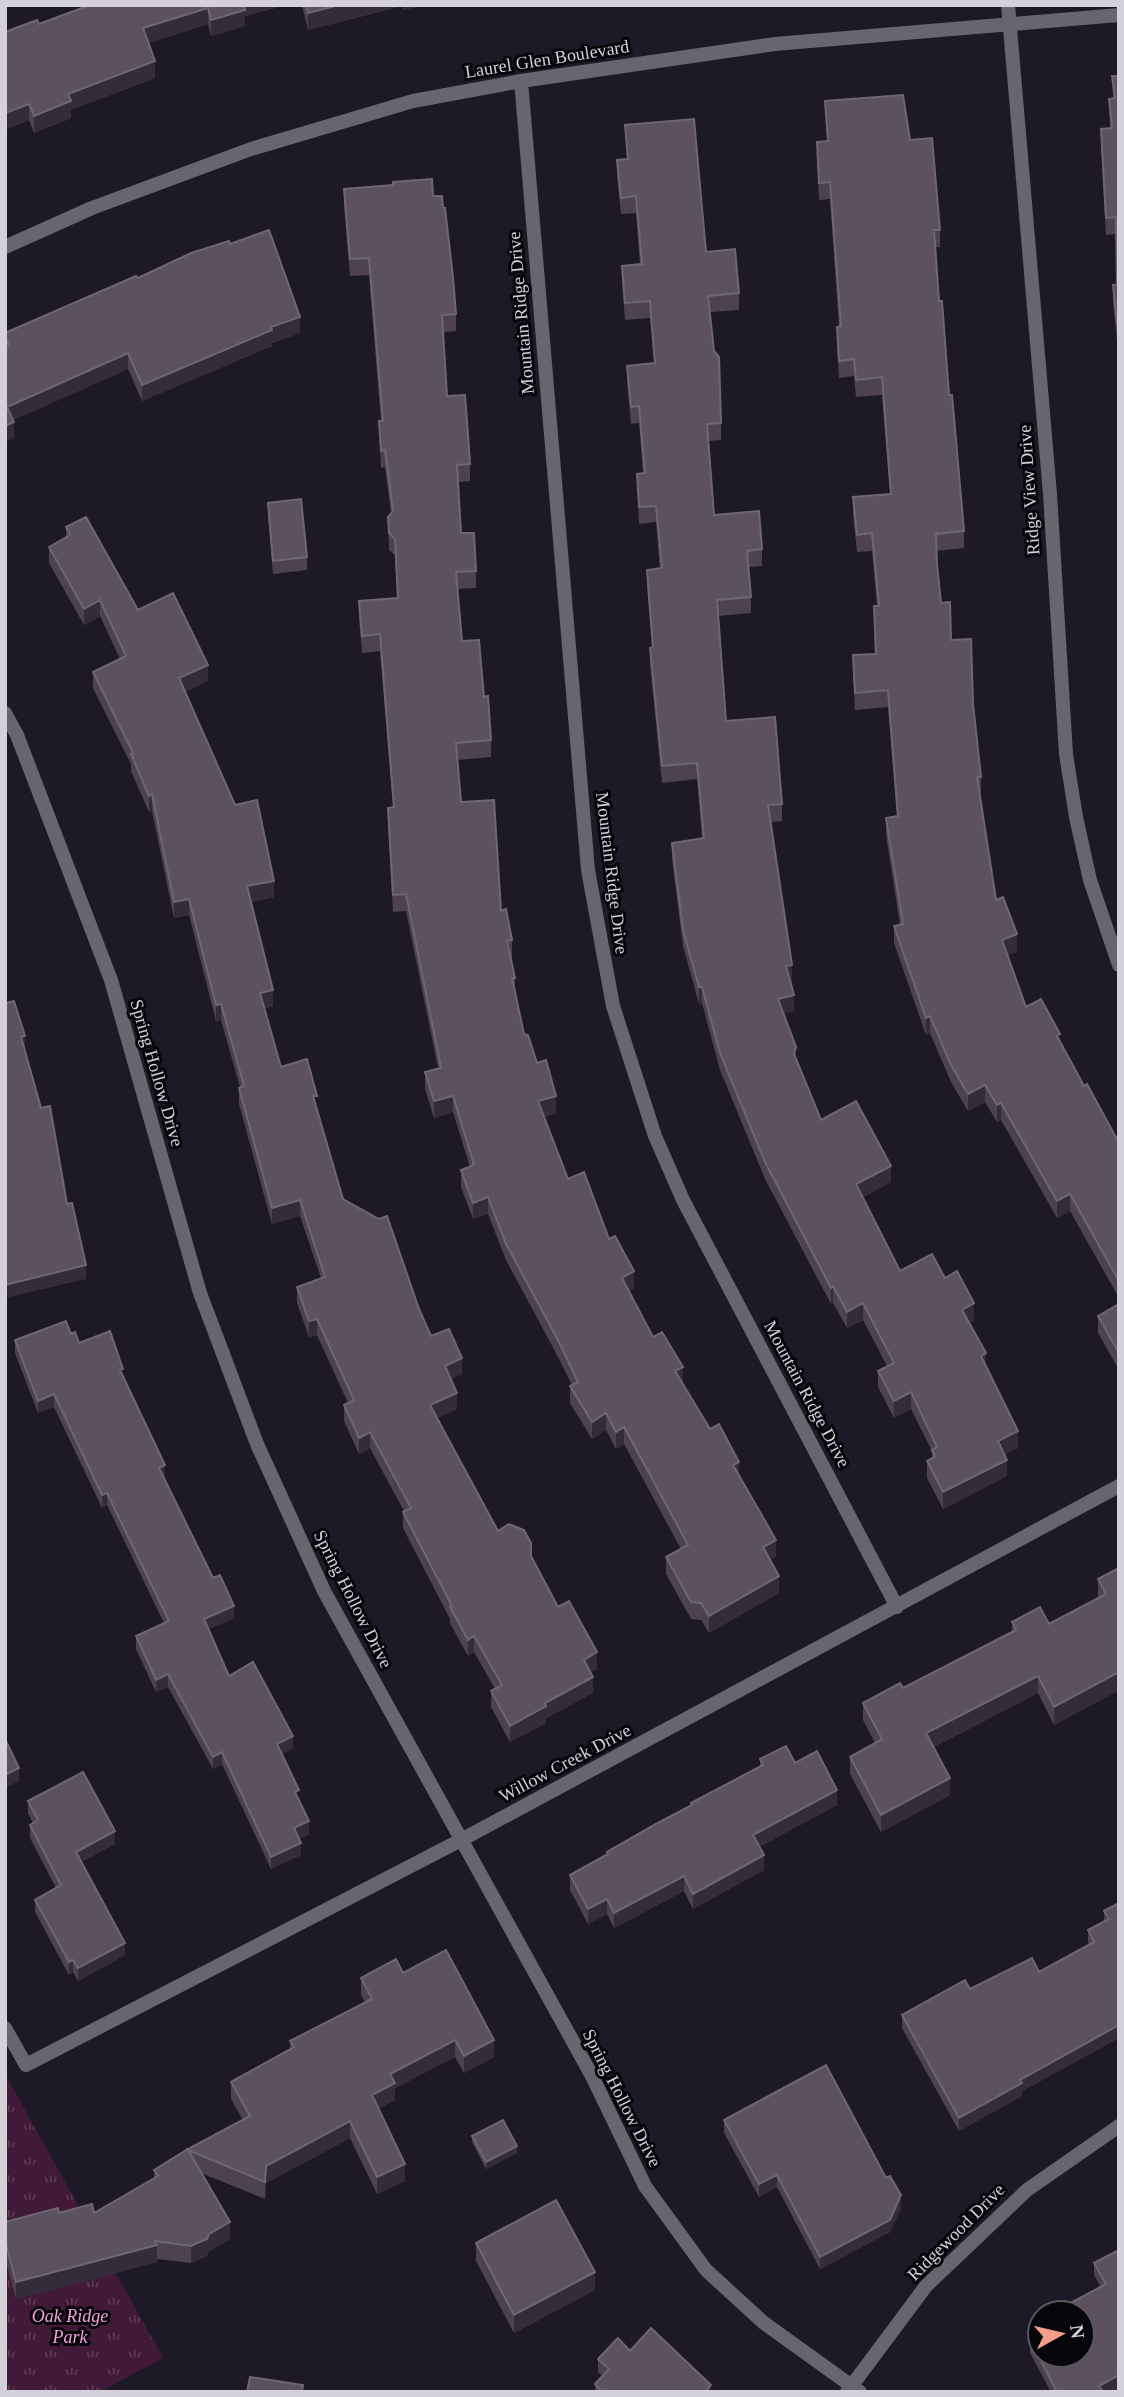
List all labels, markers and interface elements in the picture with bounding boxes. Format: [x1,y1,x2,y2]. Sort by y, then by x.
street label: Laurel Glen Boulevard [463,36,631,82]
street label: Mountain Ridge Drive [504,231,538,395]
street label: Ridge View Drive [1014,424,1044,556]
street label: Mountain Ridge Drive [592,791,632,955]
street label: Spring Hollow Drive [126,997,188,1149]
street label: Mountain Ridge Drive [760,1317,854,1471]
street label: Spring Hollow Drive [310,1527,396,1671]
street label: Willow Creek Drive [496,1720,634,1806]
street label: Spring Hollow Drive [579,2026,665,2170]
street label: Ridgewood Drive [904,2179,1009,2284]
north arrow [1026,2299,1096,2369]
park label: Oak Ridge Park [32,2306,108,2347]
text: N [1066,2323,1089,2340]

